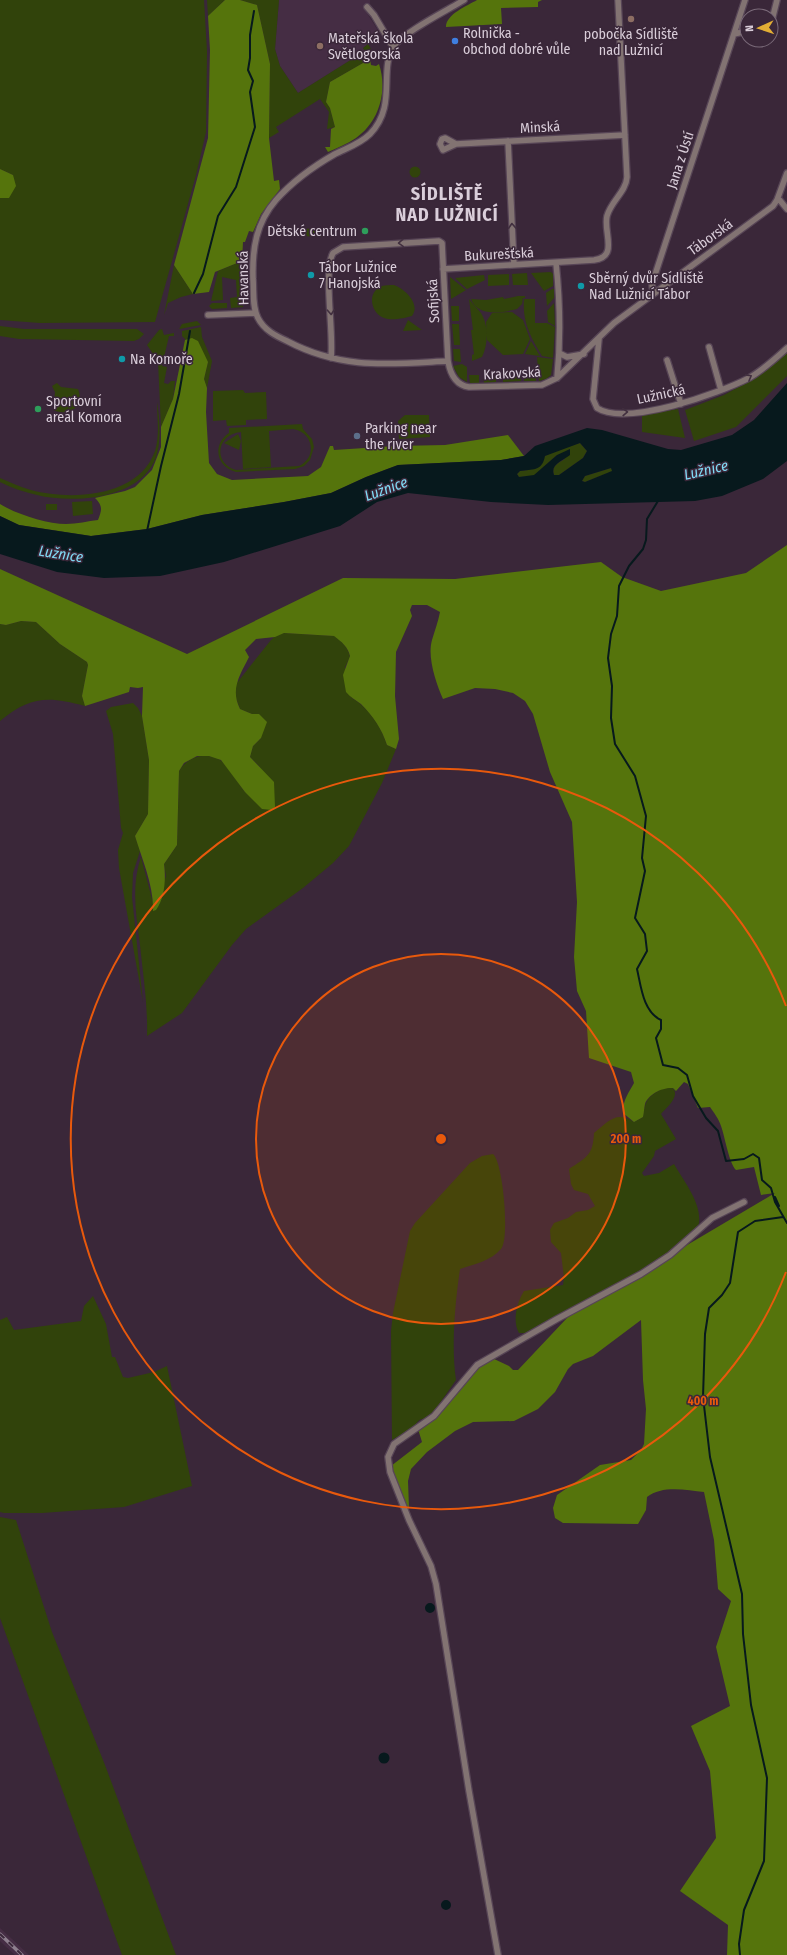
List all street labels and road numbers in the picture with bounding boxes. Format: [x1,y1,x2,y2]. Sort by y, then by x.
street label: Minská [520,118,561,137]
street label: Jana z Ústí [662,129,698,191]
street label: Táborská [685,215,736,259]
street label: Bukurešťská [464,244,534,265]
street label: Havanská [235,250,252,305]
street label: Sofijská [424,278,443,324]
street label: Krakovská [483,363,541,383]
street label: Lužnická [635,381,687,408]

